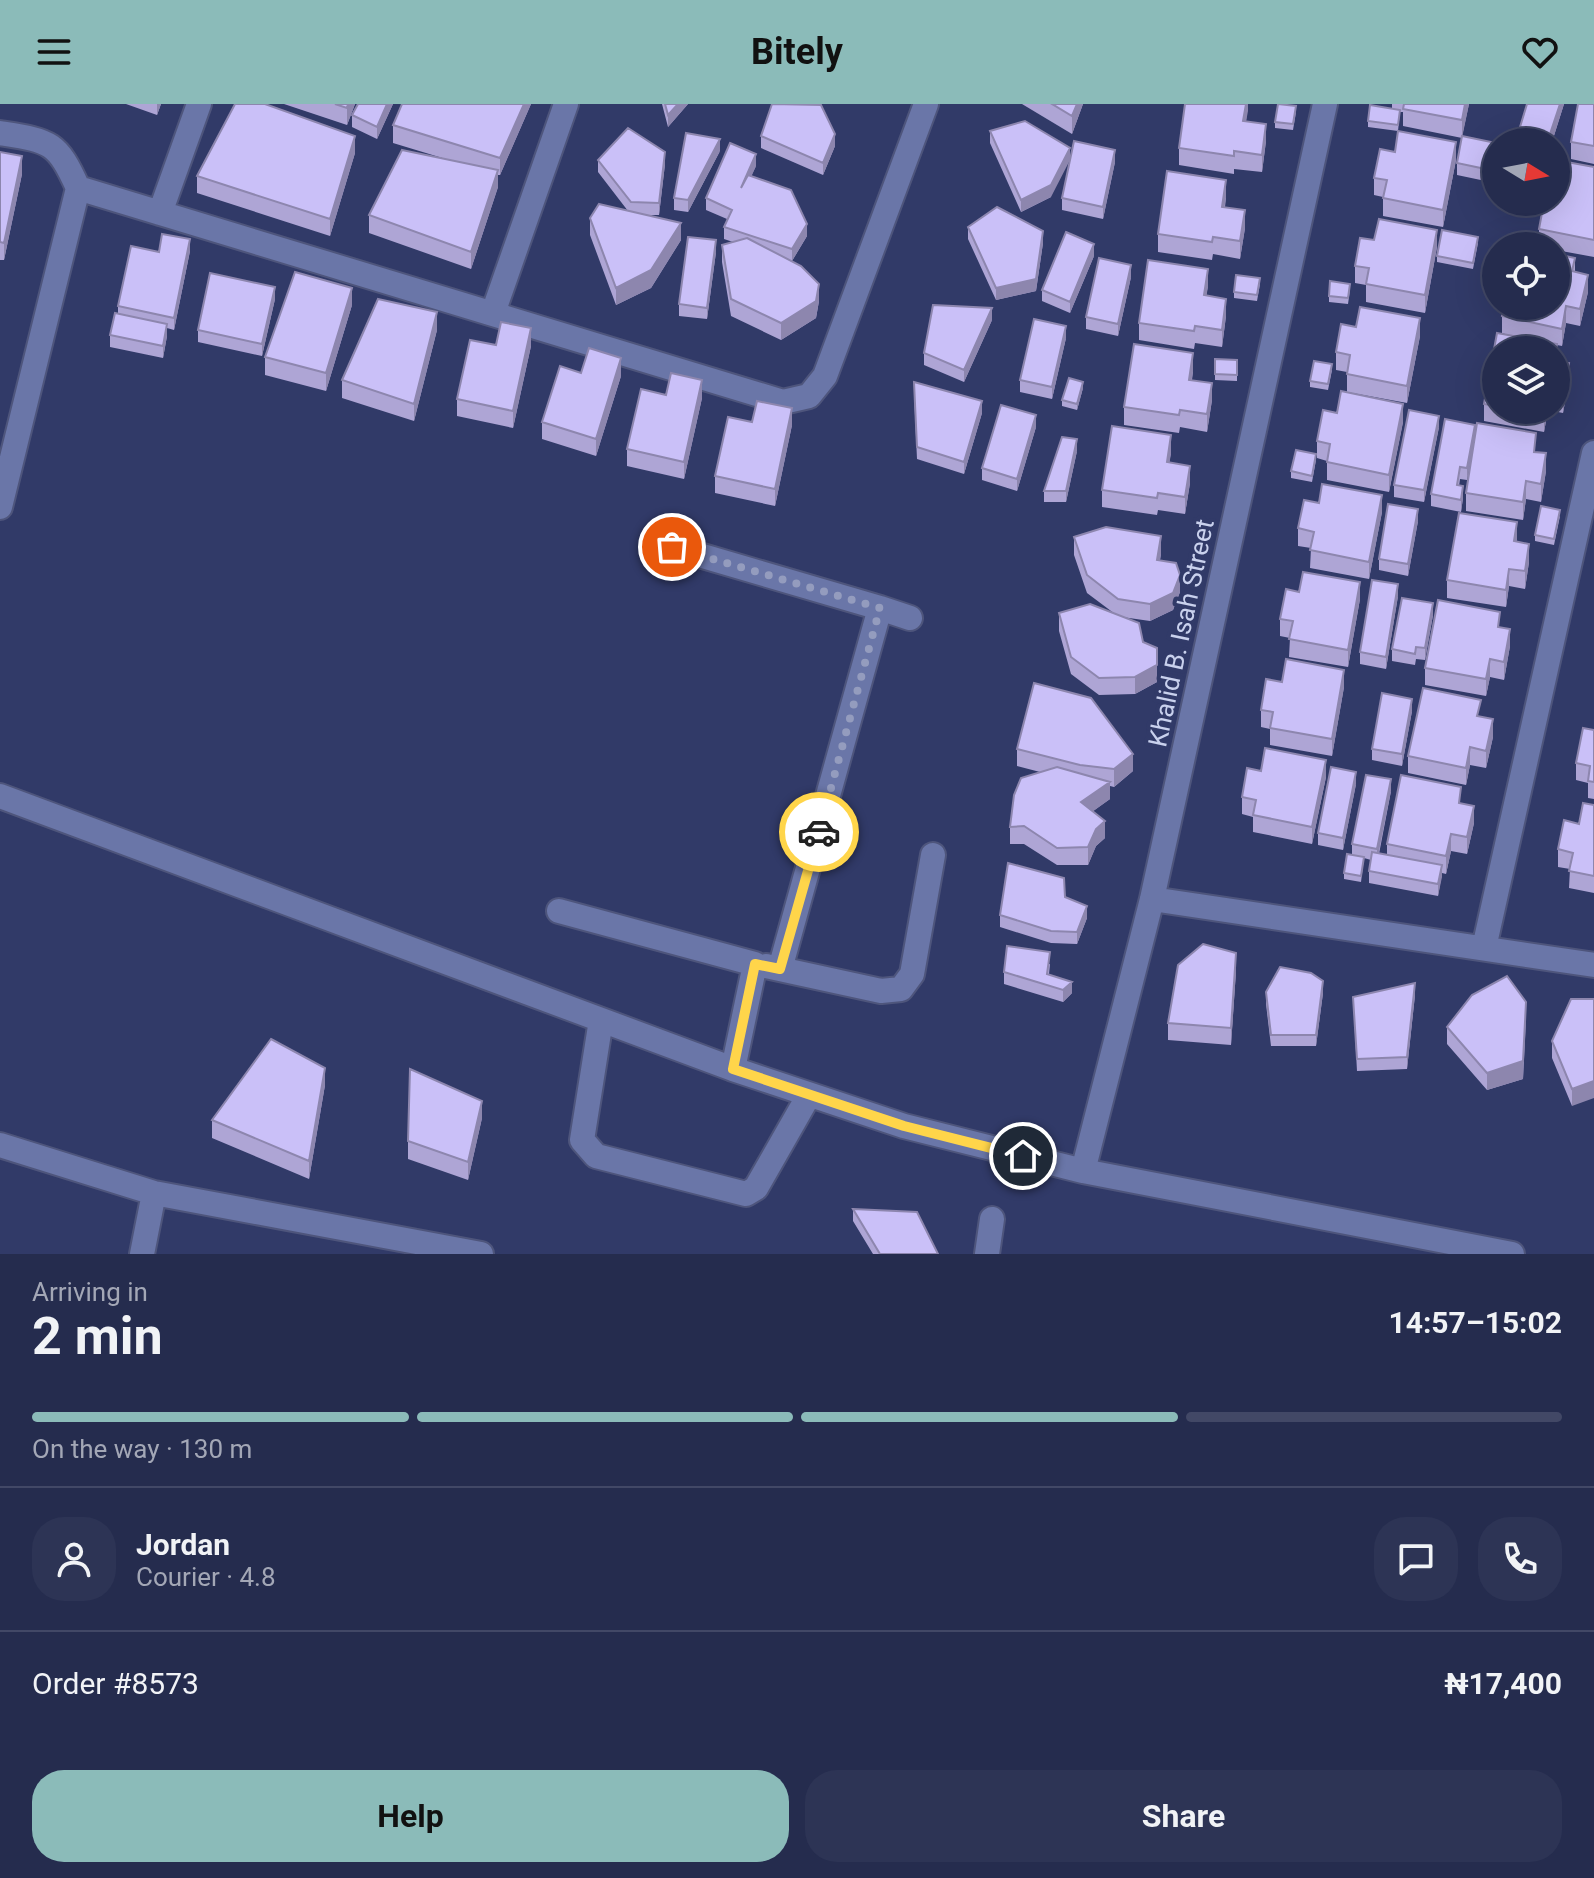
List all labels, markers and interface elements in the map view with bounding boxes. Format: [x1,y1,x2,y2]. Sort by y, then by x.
icon: menu [32,30,76,74]
icon: heart [1518,30,1562,74]
text: Bitely [751,31,843,73]
north arrow [1482,128,1570,216]
map controls [1482,128,1570,424]
button: locate [1482,232,1570,320]
button: layers [1482,336,1570,424]
pin [638,513,706,581]
street label: Khalid B. Isah Street [1142,516,1220,750]
icon: bag [650,525,694,569]
courier [779,792,859,872]
icon: car [797,810,841,854]
pin [989,1122,1057,1190]
icon: home [1001,1134,1045,1178]
text: Arriving in [32,1277,148,1307]
text: 14:57–15:02 [1388,1305,1562,1340]
text: 2 min [32,1306,163,1367]
text: On the way · 130 m [32,1434,252,1464]
button: person [32,1517,116,1601]
button: chat [1374,1517,1458,1601]
button: phone [1478,1517,1562,1601]
text: Jordan [136,1527,230,1562]
text: Courier · 4.8 [136,1562,276,1592]
text: Order #8573 [32,1666,199,1701]
text: ₦17,400 [1444,1666,1562,1701]
button: Help [32,1770,789,1862]
button: Share [805,1770,1562,1862]

